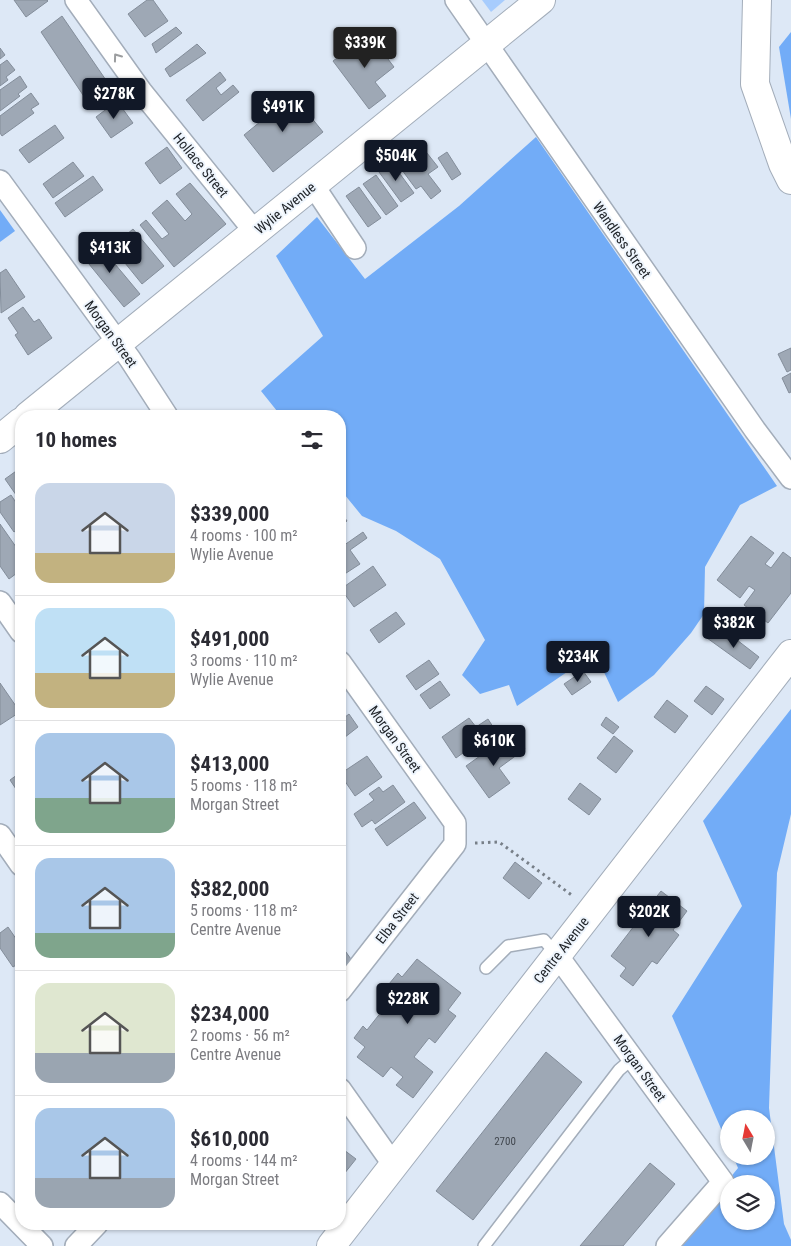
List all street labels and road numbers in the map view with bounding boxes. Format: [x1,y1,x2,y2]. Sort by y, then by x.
street label: Hollace Street [170,130,232,200]
street label: Wylie Avenue [252,179,319,237]
street label: Wandless Street [590,199,654,281]
street label: Morgan Street [82,298,140,370]
street label: Morgan Street [366,703,424,775]
street label: Elba Street [372,890,422,946]
street label: Centre Avenue [530,913,592,986]
street label: Morgan Street [611,1032,669,1104]

